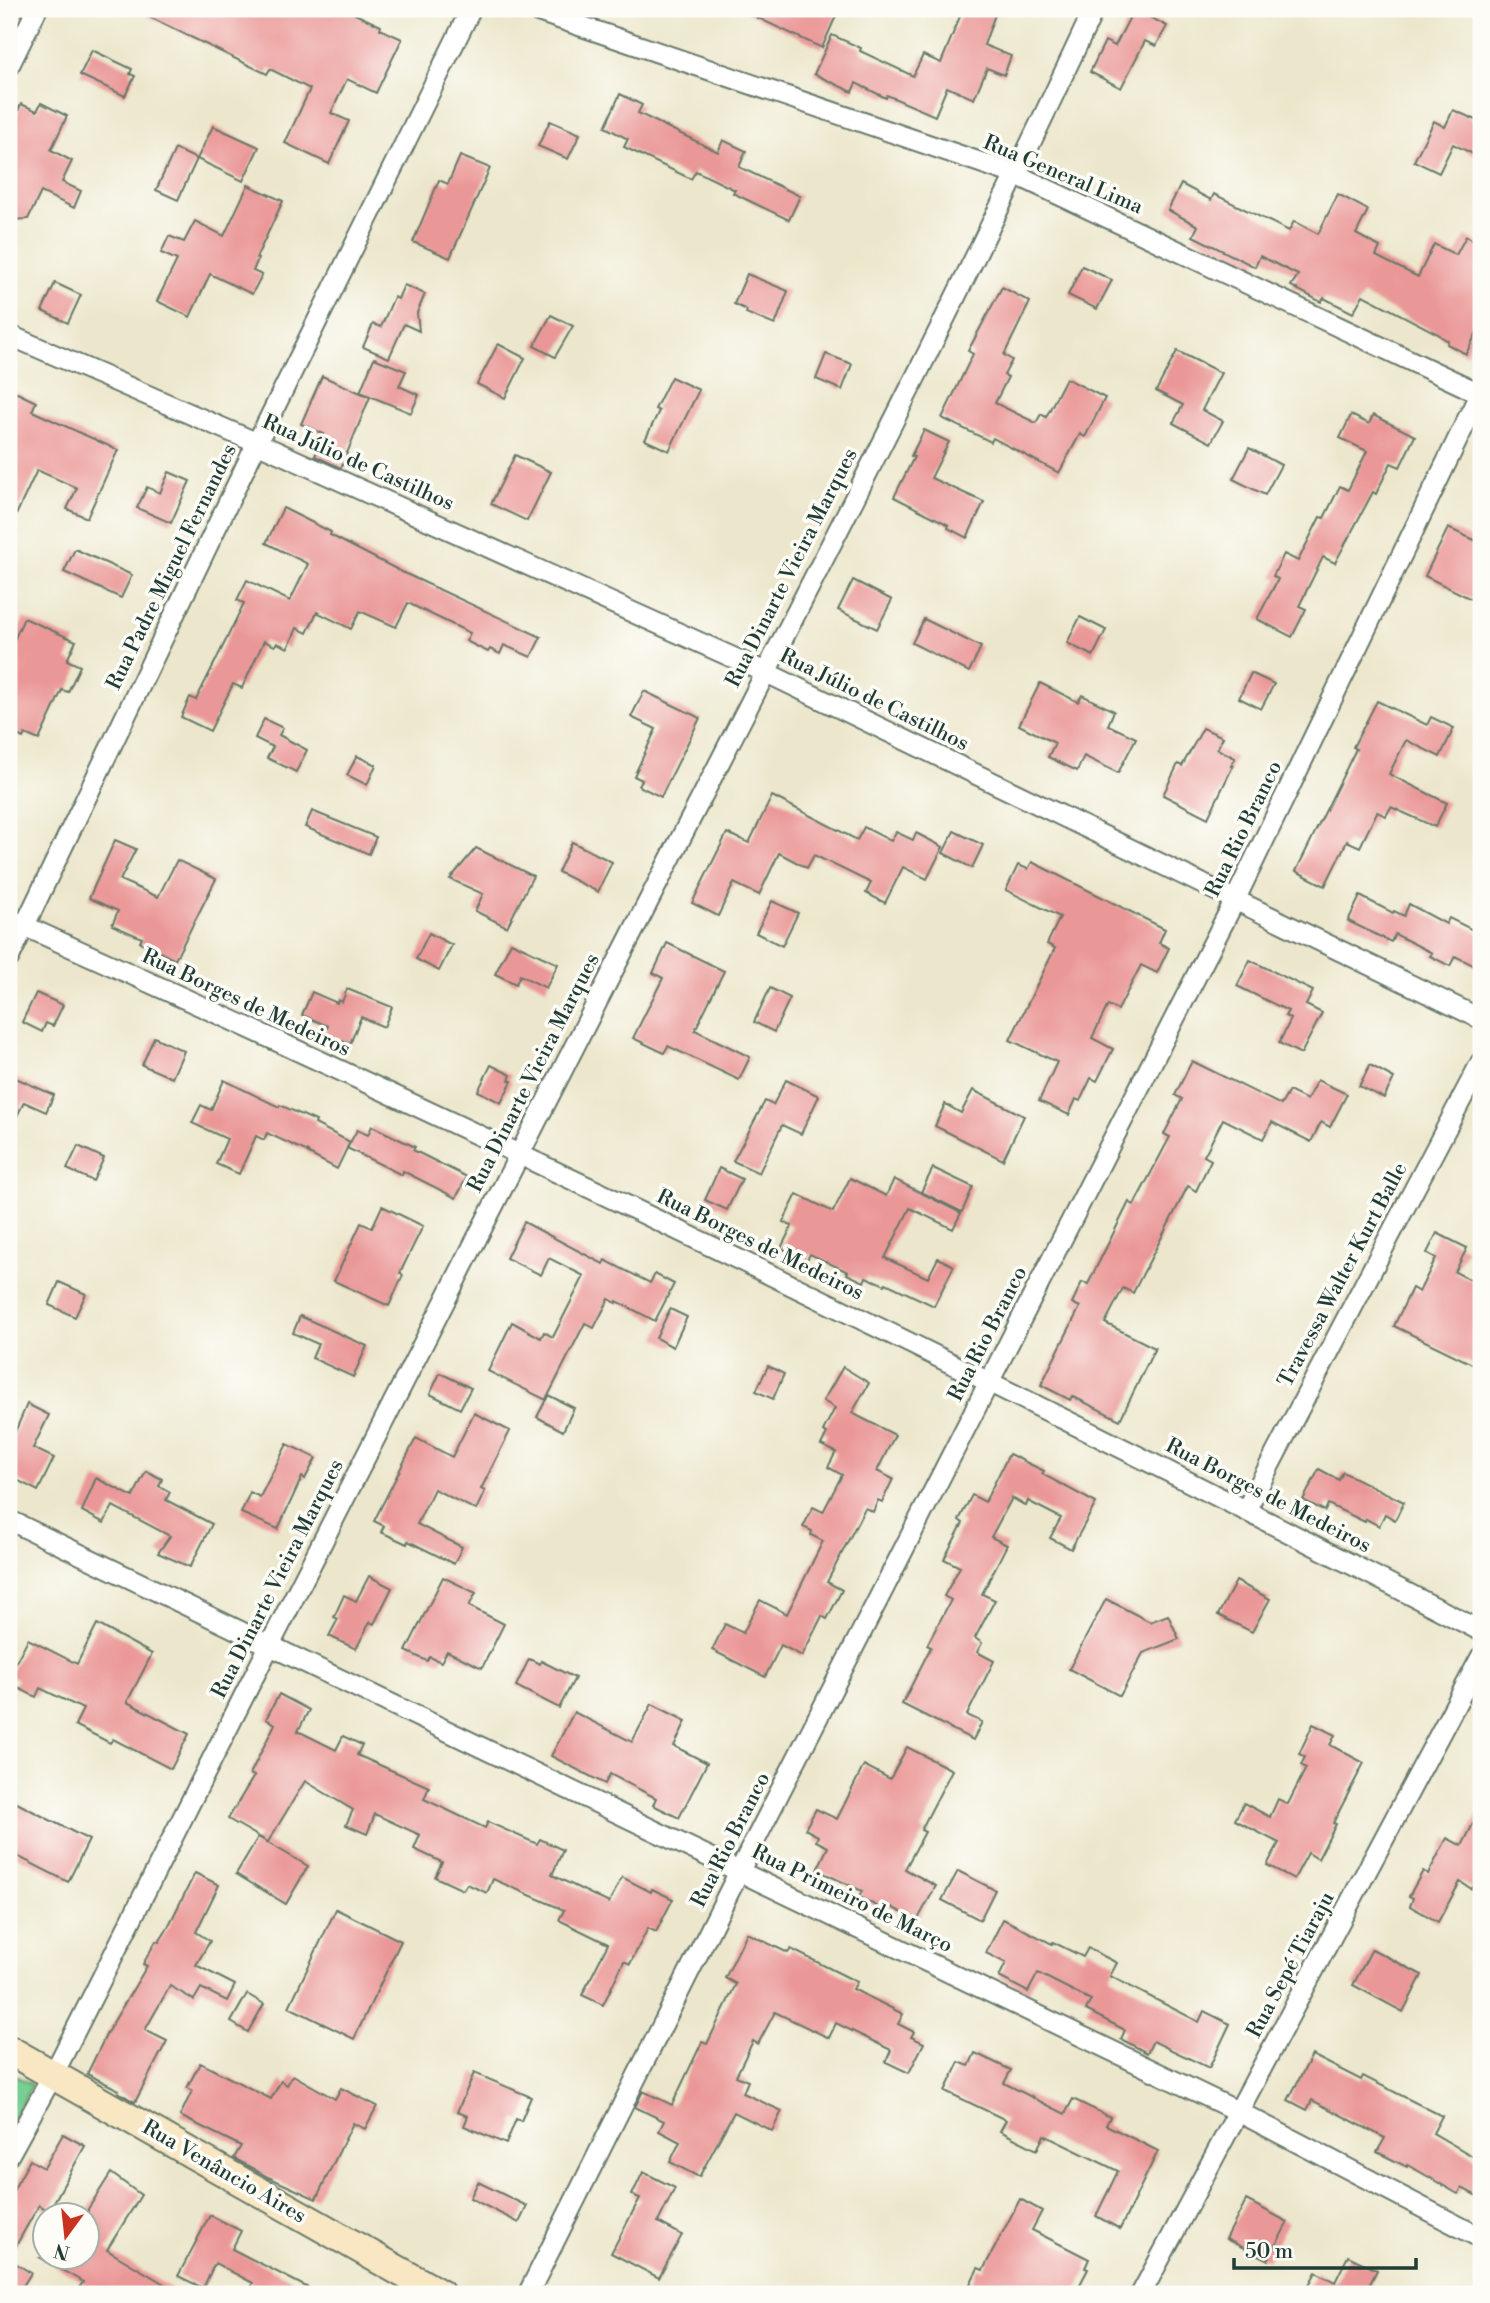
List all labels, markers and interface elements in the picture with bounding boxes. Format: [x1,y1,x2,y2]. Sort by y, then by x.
street label: Rua General Lima [979,130,1147,220]
street label: Rua Júlio de Castilhos [258,409,458,517]
street label: Rua Padre Miguel Fernandes [101,440,243,694]
street label: Rua Dinarte Vieira Marques [720,444,864,692]
street label: Rua Júlio de Castilhos [775,643,973,757]
street label: Rua Rio Branco [1200,757,1288,901]
street label: Rua Borges de Medeiros [138,943,354,1063]
street label: Rua Dinarte Vieira Marques [462,949,606,1197]
street label: Travessa Walter Kurt Balle [1273,1158,1413,1392]
street label: Rua Borges de Medeiros [652,1184,868,1306]
street label: Rua Rio Branco [943,1262,1033,1406]
street label: Rua Borges de Medeiros [1161,1433,1375,1559]
street label: Rua Dinarte Vieira Marques [206,1455,350,1703]
street label: Rua Rio Branco [686,1768,776,1912]
street label: Rua Primeiro de Março [747,1839,957,1959]
street label: Rua Sepé Tiaraju [1242,1887,1340,2042]
street label: Rua Venâncio Aires [138,2115,310,2229]
north arrow [32,2202,102,2272]
scale bar [1234,2226,1416,2270]
text: N [51,2238,72,2265]
text: 50 m [1245,2239,1293,2265]

